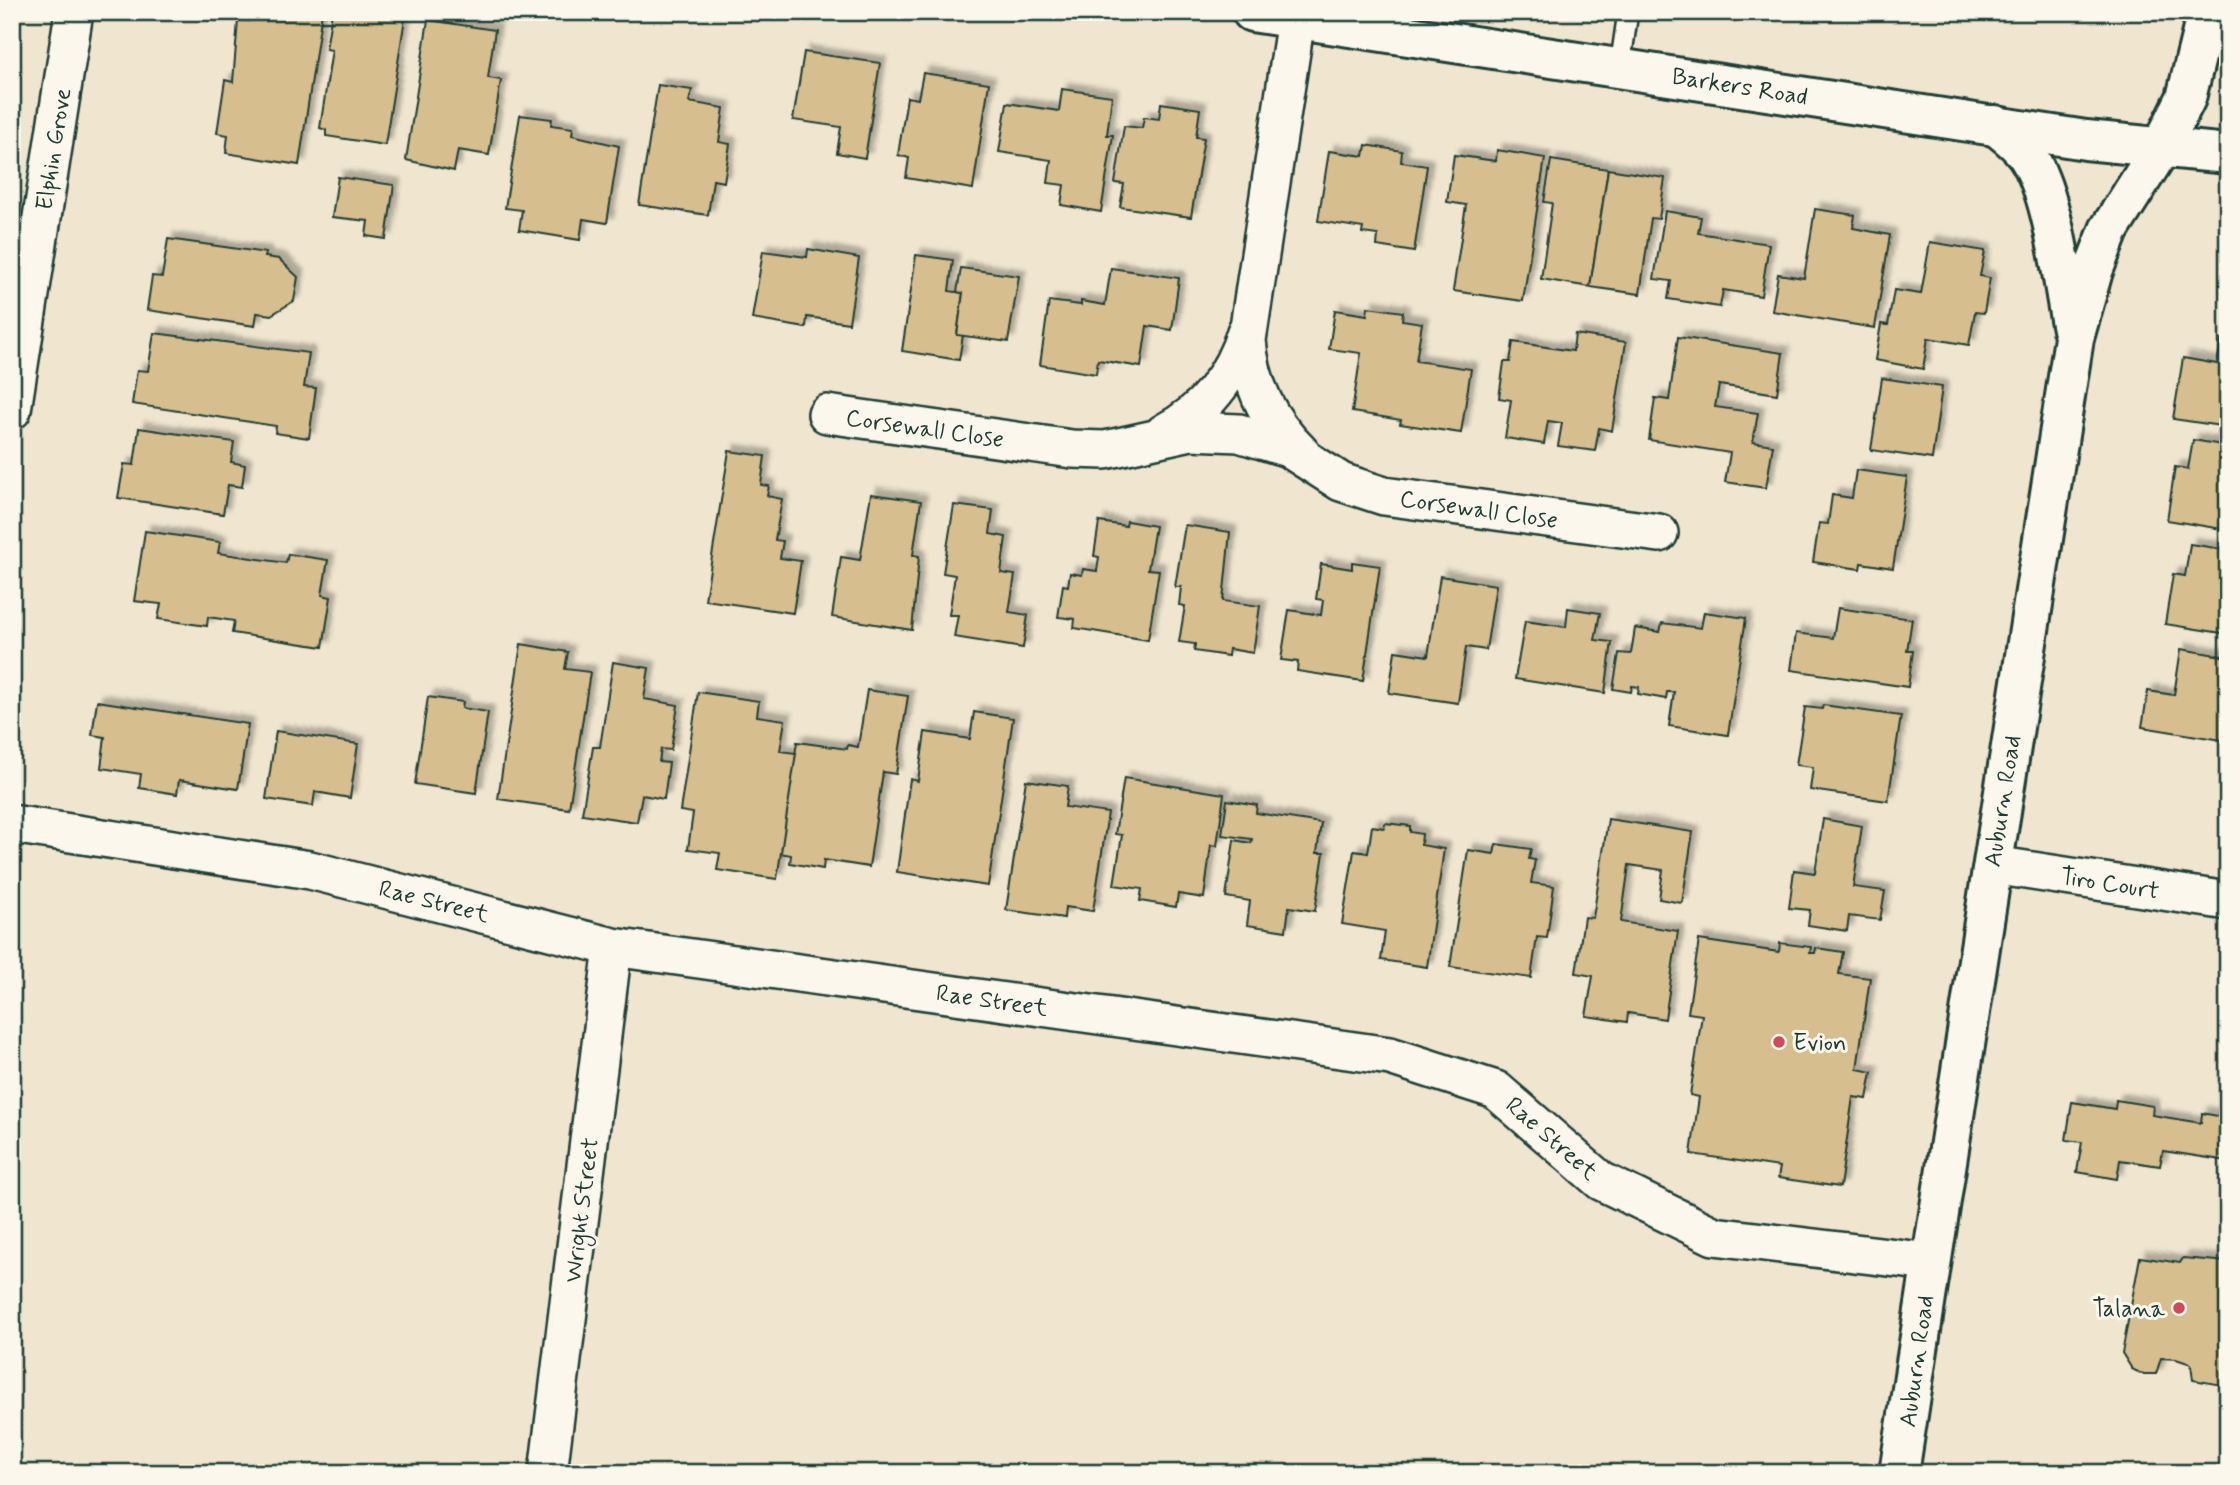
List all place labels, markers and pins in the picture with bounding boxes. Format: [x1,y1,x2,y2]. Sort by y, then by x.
place label: Evion [1793,1028,1847,1059]
marker: Evion [1771,1034,1787,1050]
place label: Talana [2092,1294,2166,1325]
marker: Talana [2171,1300,2187,1316]

